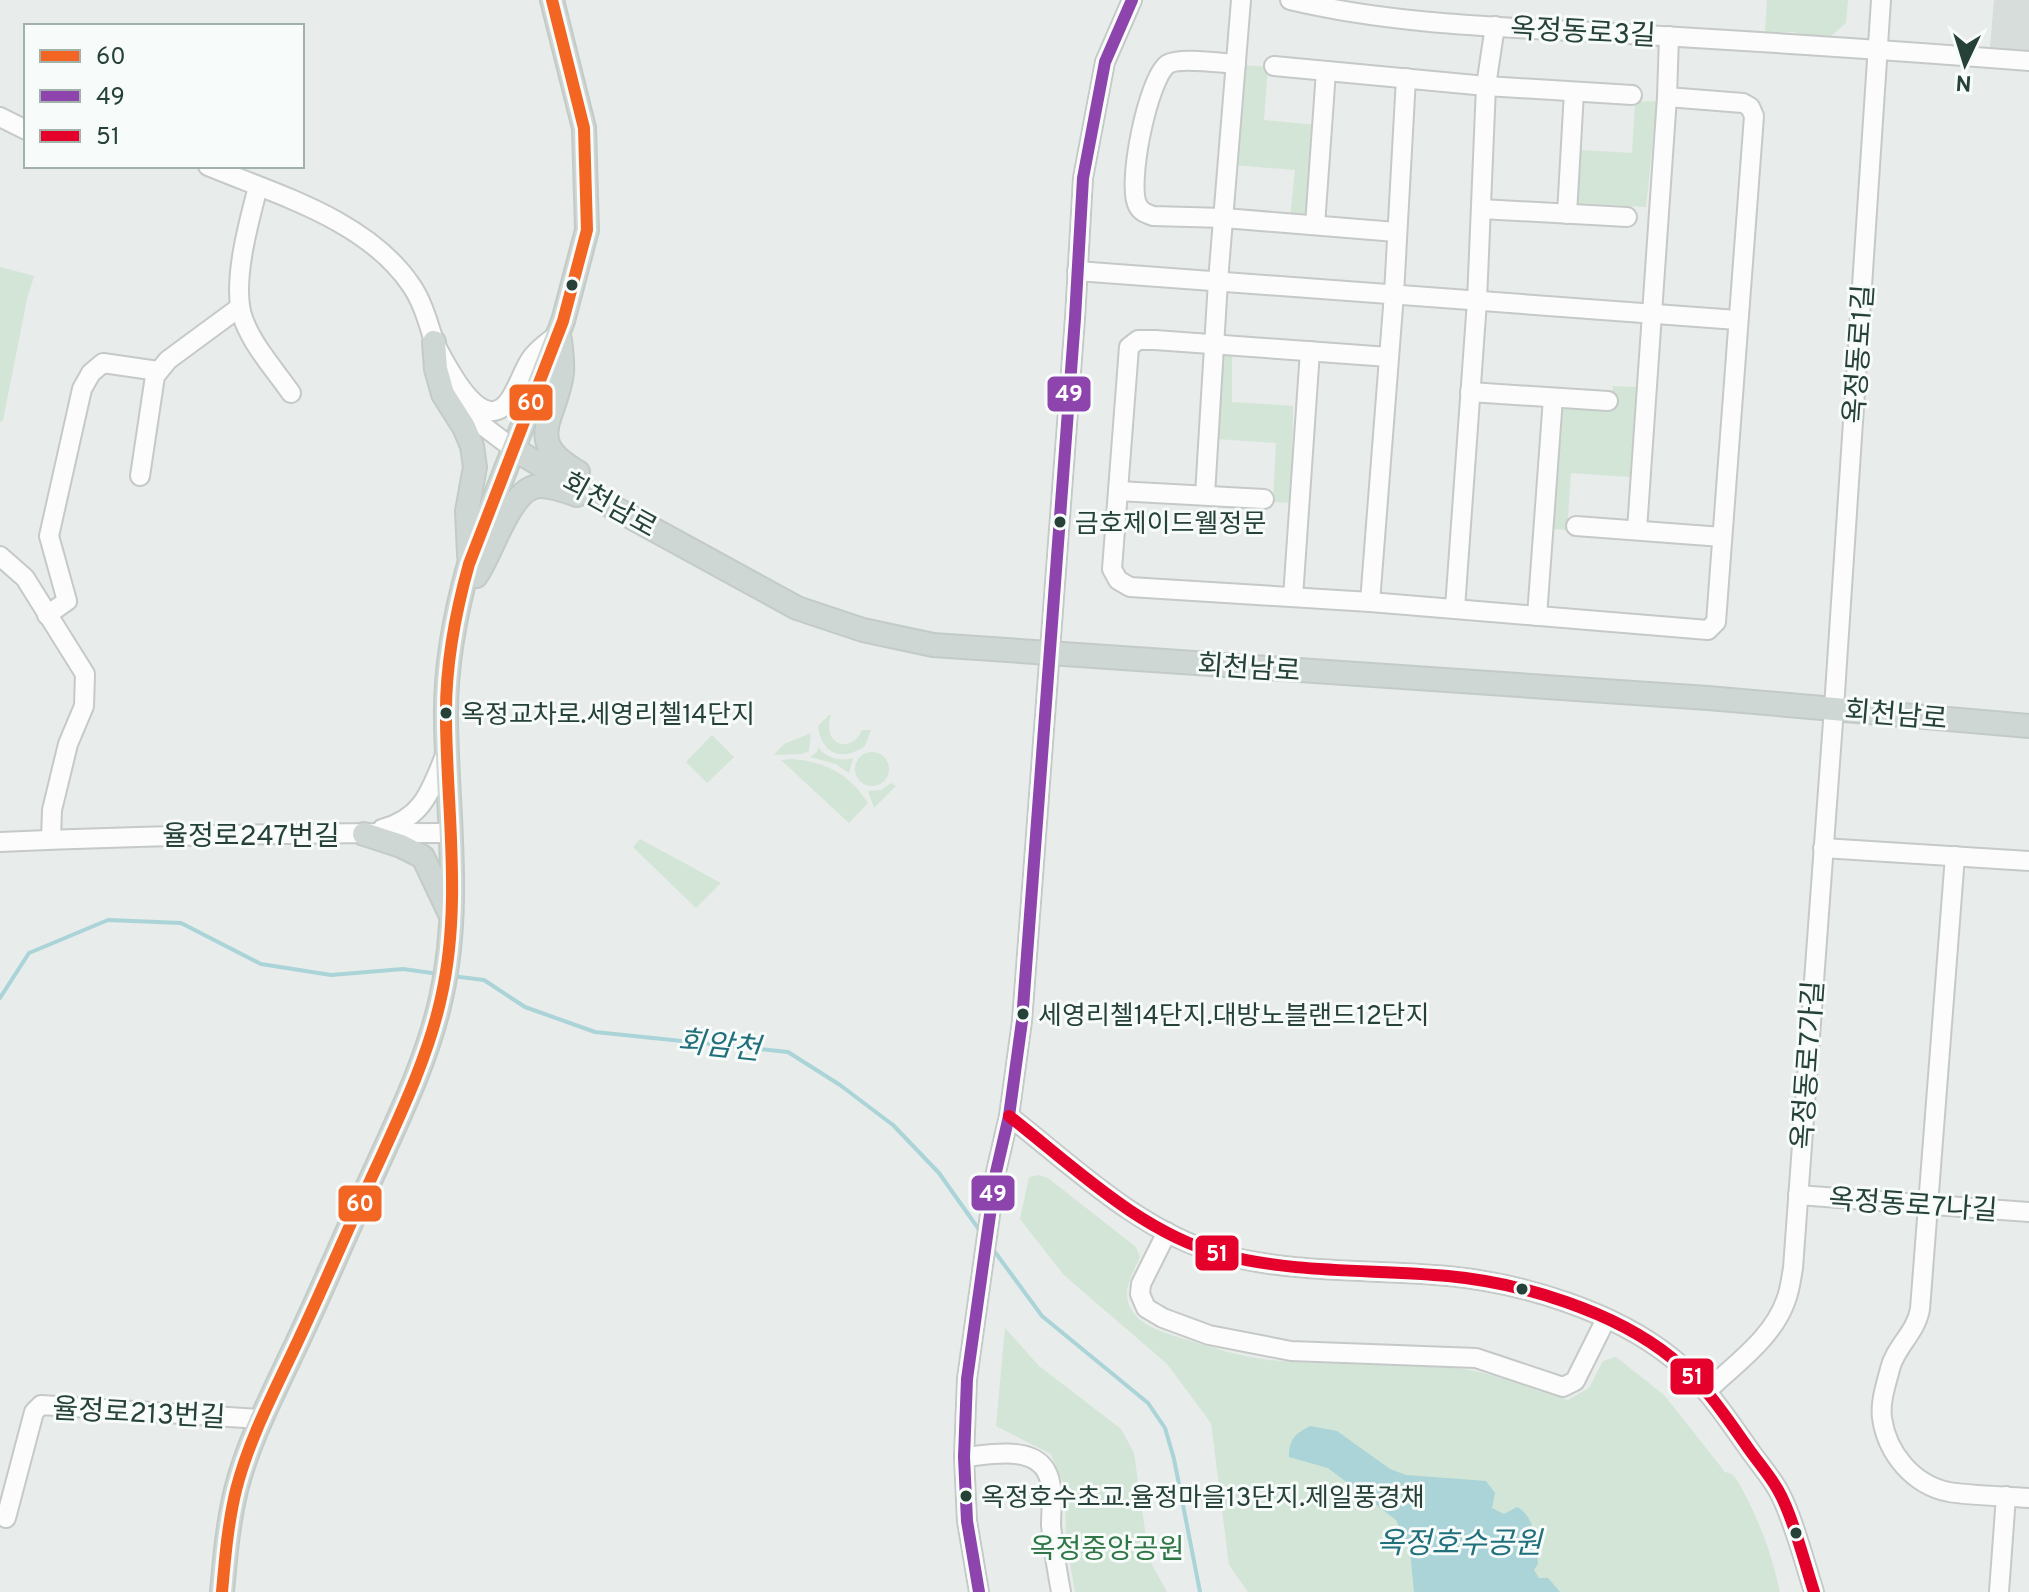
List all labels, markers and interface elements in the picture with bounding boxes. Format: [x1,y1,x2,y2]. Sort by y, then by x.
street label: 옥정동로3길 [1509,12,1657,56]
legend [24,24,304,168]
north arrow [1925,24,2005,104]
text: 60 [96,43,126,73]
text: N [1955,67,1973,95]
text: 49 [96,83,125,113]
text: 51 [96,123,120,153]
unlabelled marker [564,277,580,293]
street label: 옥정동로1길 [1838,283,1884,425]
line badge: 49 [1046,375,1092,413]
text: 49 [1055,382,1083,409]
line badge: 60 [508,383,554,422]
text: 60 [517,391,545,418]
street label: 회천남로 [555,466,662,547]
place label: 금호제이드웰정문 [1075,509,1266,542]
marker: 금호제이드웰정문 [1052,514,1068,530]
street label: 회천남로 [1196,648,1301,692]
street label: 회천남로 [1843,695,1949,739]
place label: 옥정교차로.세영리첼14단지 [461,700,755,733]
marker: 옥정교차로.세영리첼14단지 [438,705,454,721]
street label: 율정로247번길 [162,820,340,856]
street label: 옥정동로7가길 [1786,980,1834,1151]
place label: 세영리첼14단지.대방노블랜드12단지 [1038,1001,1430,1034]
marker: 세영리첼14단지.대방노블랜드12단지 [1015,1006,1031,1022]
water label: 회암천 [676,1025,765,1071]
line badge: 49 [970,1174,1016,1212]
text: 49 [979,1182,1007,1209]
street label: 옥정동로7나길 [1827,1183,1998,1231]
line badge: 60 [337,1184,383,1223]
text: 60 [346,1192,374,1219]
line badge: 51 [1194,1234,1240,1272]
text: 51 [1206,1242,1228,1269]
unlabelled marker [1514,1281,1530,1297]
line badge: 51 [1669,1357,1715,1396]
text: 51 [1681,1365,1703,1392]
street label: 율정로213번길 [51,1392,226,1438]
place label: 옥정호수초교.율정마을13단지.제일풍경채 [981,1483,1425,1516]
marker: 옥정호수초교.율정마을13단지.제일풍경채 [958,1488,974,1504]
unlabelled marker [1788,1525,1804,1541]
water label: 옥정호수공원 [1376,1527,1544,1564]
park label: 옥정중앙공원 [1030,1533,1184,1569]

